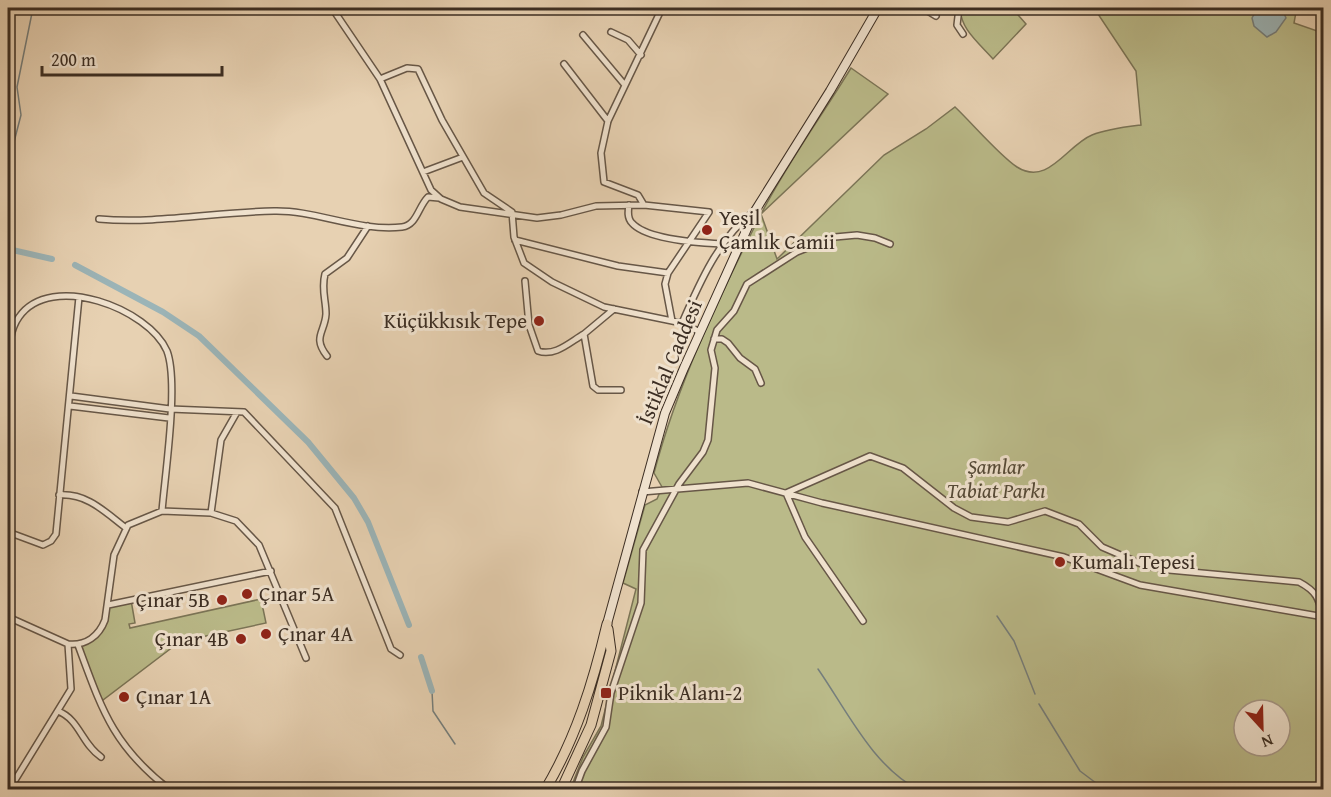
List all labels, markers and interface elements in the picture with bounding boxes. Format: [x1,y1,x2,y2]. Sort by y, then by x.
scale bar [42,39,222,77]
text: 200 m [51,46,96,73]
place label: Yeşil Çamlık Camii [719,202,835,257]
marker: Yeşil Çamlık Camii [700,223,714,237]
street label: İstiklal Caddesi [629,294,710,429]
place label: Küçükkısık Tepe [384,305,527,336]
marker: Küçükkısık Tepe [532,314,546,328]
park label: Şamlar Tabiat Parkı [947,451,1045,506]
place label: Kumalı Tepesi [1072,546,1196,577]
marker: Kumalı Tepesi [1053,555,1067,569]
place label: Çınar 5A [259,578,334,609]
place label: Çınar 5B [136,584,210,615]
marker: Çınar 5A [240,587,254,601]
marker: Çınar 5B [215,593,229,607]
place label: Çınar 4A [278,618,353,649]
place label: Çınar 4B [155,623,229,654]
marker: Çınar 4A [259,627,273,641]
marker: Çınar 4B [234,632,248,646]
place label: Piknik Alanı-2 [618,677,742,708]
place label: Çınar 1A [136,681,211,712]
marker: Piknik Alanı-2 [599,686,613,700]
marker: Çınar 1A [117,690,131,704]
north arrow [1232,698,1292,758]
text: N [1258,729,1277,755]

